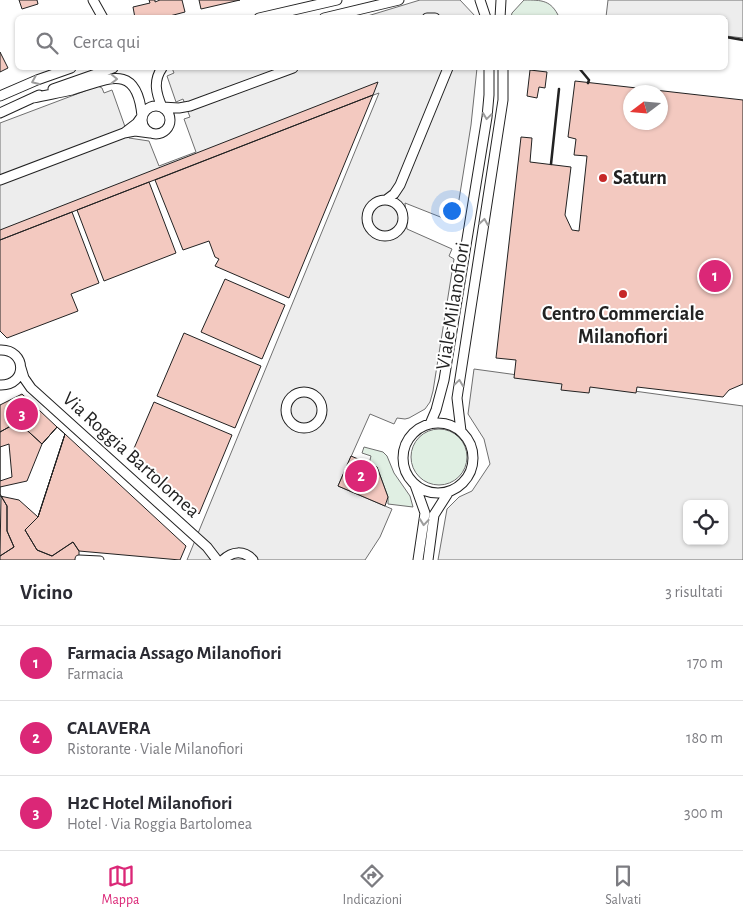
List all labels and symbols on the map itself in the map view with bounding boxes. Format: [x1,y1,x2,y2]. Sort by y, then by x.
one-way arrow [110,74,118,84]
one-way arrow [31,75,40,85]
north arrow [623,85,668,130]
one-way arrow [482,112,492,120]
place label: Saturn [613,168,667,188]
marker: Saturn [597,172,609,184]
your location [439,198,465,224]
one-way arrow [478,218,489,226]
street label: Viale Milanofiori [433,241,473,371]
pin: 1 [699,257,731,295]
marker: Centro Commerciale Milanofiori [617,288,629,300]
place label: Centro Commerciale Milanofiori [542,304,704,347]
one-way arrow [453,378,464,386]
street label: Via Roggia Bartolomea [59,388,203,522]
pin: 3 [6,395,38,433]
pin: 2 [345,457,377,495]
one-way arrow [418,518,429,526]

